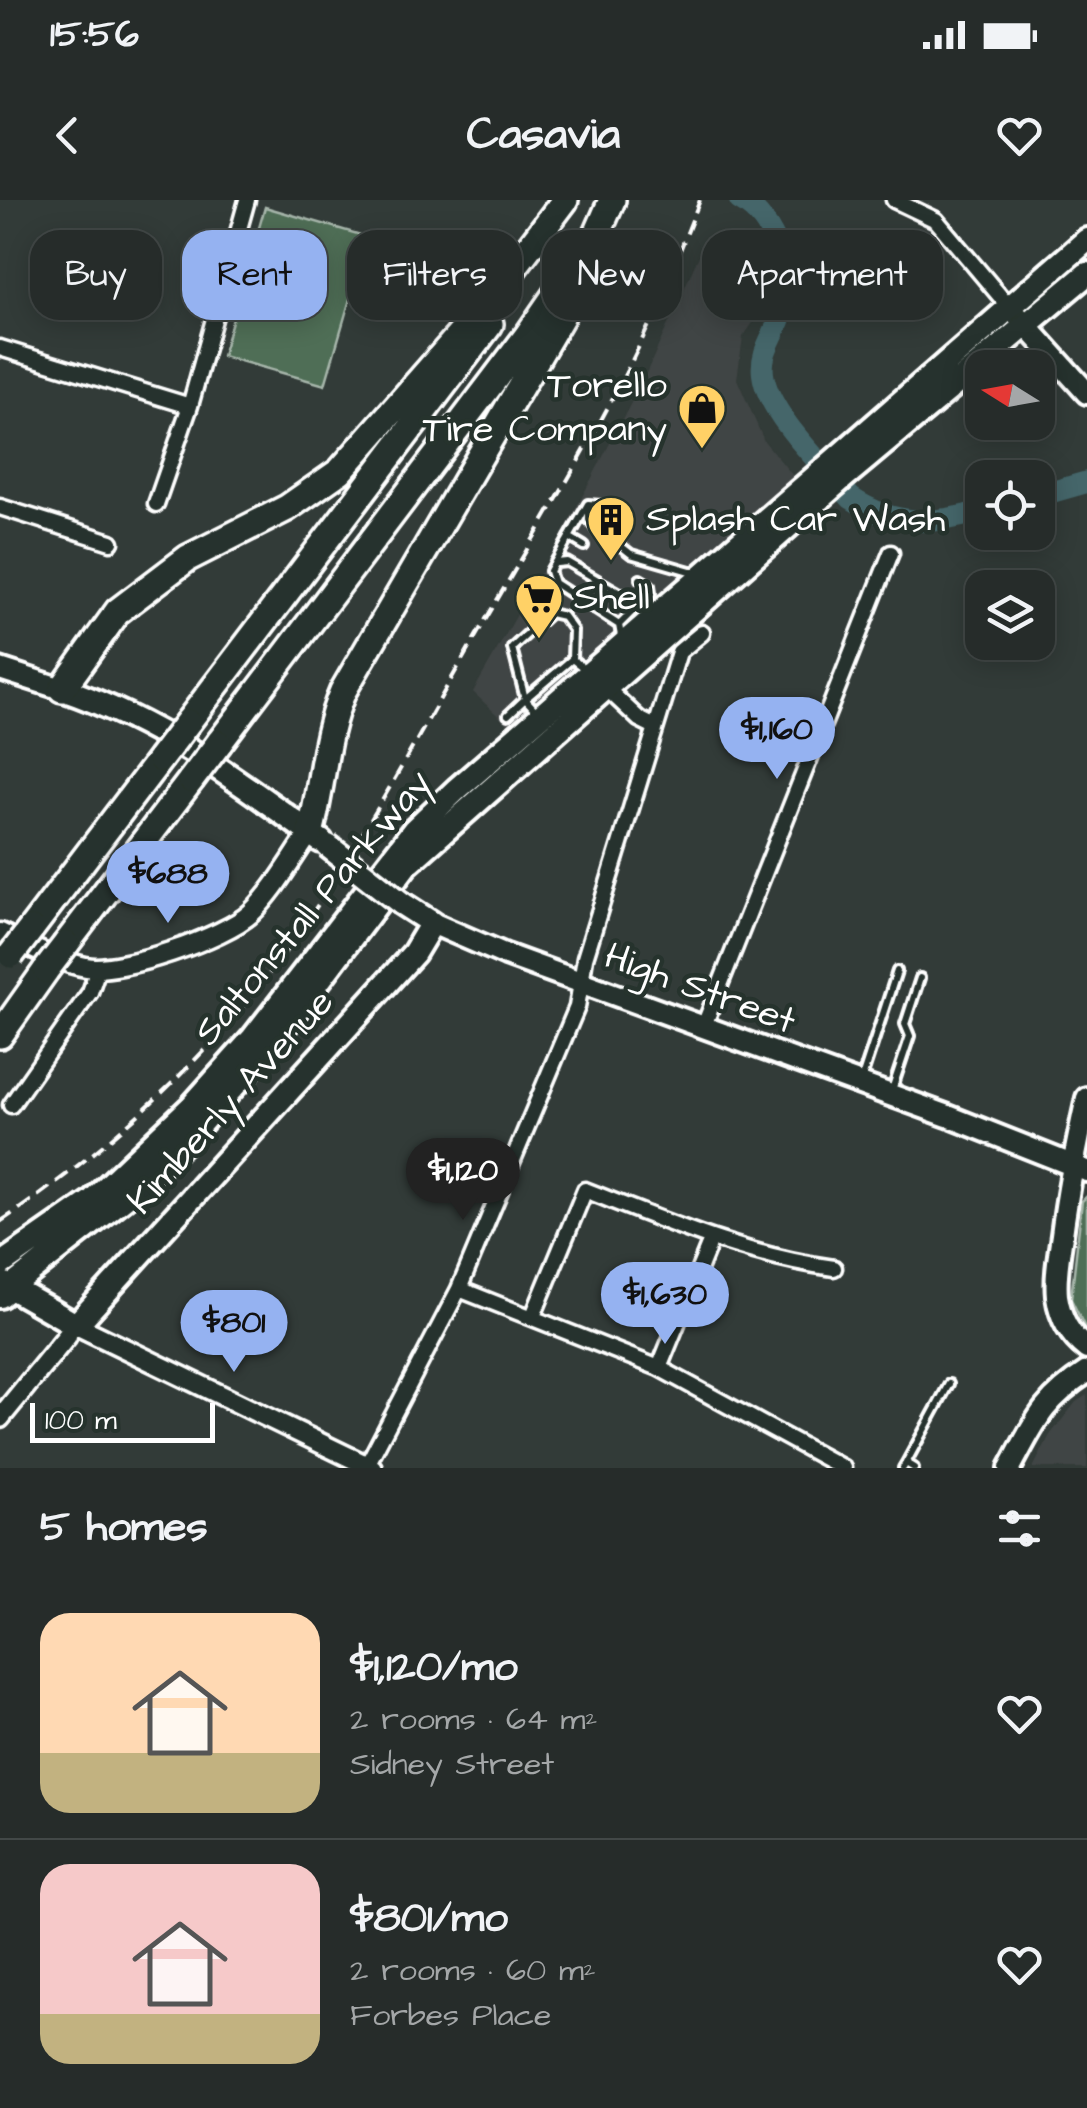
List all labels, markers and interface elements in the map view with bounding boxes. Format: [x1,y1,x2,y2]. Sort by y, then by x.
text: 15:56 [50,9,139,61]
text: Casavia [467,104,620,166]
icon: back [40,108,95,163]
icon: heart [992,108,1047,163]
chip: Buy [30,230,162,320]
chip: Rent [182,230,327,320]
chip: Filters [347,230,522,320]
chip: New [542,230,682,320]
chip: Apartment [702,230,943,320]
north arrow [965,350,1055,440]
map controls [965,350,1055,660]
place label: Torello Tire Company [423,360,667,457]
shop icon: Torello Tire Company [676,382,728,450]
button: locate [965,460,1055,550]
building icon: Splash Car Wash [585,494,637,562]
place label: Splash Car Wash [646,494,946,546]
button: layers [965,570,1055,660]
supermarket icon: Shell [513,572,565,640]
place label: Shell [574,572,650,624]
pin: $1,160 [696,697,858,782]
text: $1,160 [741,707,813,752]
street label: Saltonstall Parkway [182,759,445,1058]
pin: $688 [109,841,227,926]
text: $688 [128,851,208,896]
street label: High Street [597,930,803,1048]
street label: Kimberly Avenue [116,978,347,1227]
pin: $1,120 [382,1138,544,1223]
text: $1,120 [428,1148,498,1193]
pin: $1,630 [584,1262,746,1347]
text: $1,630 [623,1272,707,1317]
pin: $801 [175,1290,293,1375]
text: $801 [203,1300,265,1345]
scale bar [30,1398,215,1442]
text: 100 m [45,1401,117,1440]
text: 5 homes [40,1499,207,1557]
icon: filters [992,1501,1047,1556]
text: $1,120/mo [350,1639,518,1697]
icon: home [120,1653,240,1773]
icon: heart [992,1686,1047,1741]
text: 2 rooms · 64 m² [350,1697,597,1742]
text: Sidney Street [350,1742,554,1787]
text: $801/mo [350,1890,508,1948]
icon: home [120,1904,240,2024]
icon: heart [992,1937,1047,1992]
text: 2 rooms · 60 m² [350,1948,596,1993]
text: Forbes Place [350,1993,551,2038]

